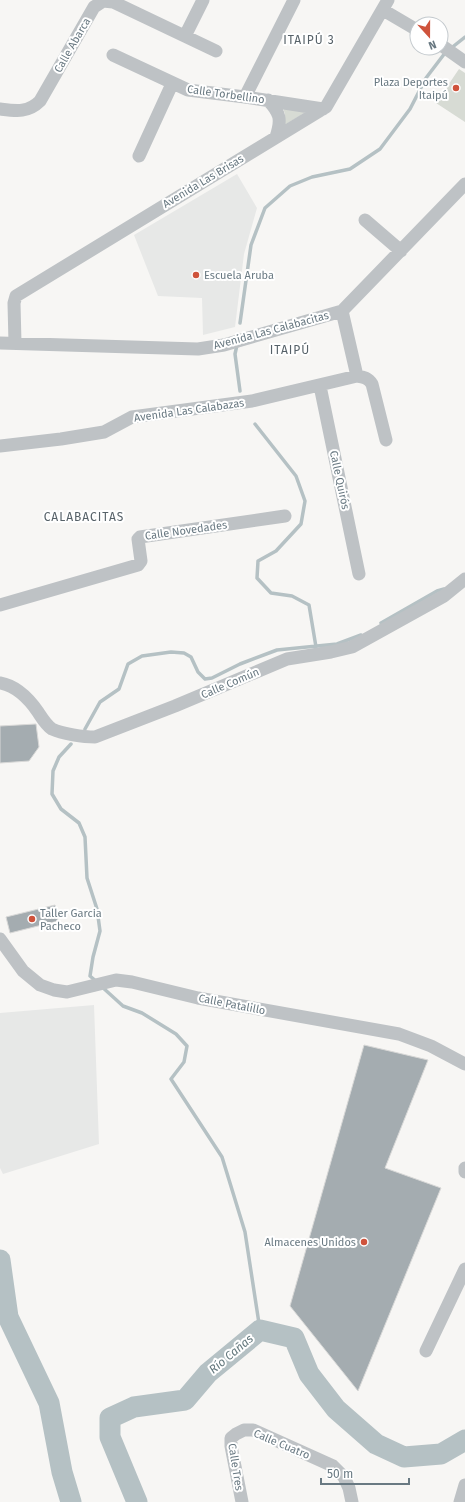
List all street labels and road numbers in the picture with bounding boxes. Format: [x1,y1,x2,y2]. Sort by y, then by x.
street label: Calle Abarca [52,16,93,75]
street label: Calle Torbellino [186,83,265,106]
street label: Avenida Las Brisas [160,152,246,211]
street label: Avenida Las Calabacitas [212,309,330,352]
street label: Avenida Las Calabazas [133,396,245,425]
street label: Calle Quirós [327,449,352,511]
street label: Calle Novedades [144,518,228,543]
street label: Calle Común [199,665,261,702]
street label: Calle Patalillo [197,992,266,1017]
street label: Calle Cuatro [252,1427,312,1462]
street label: Calle Tres [225,1443,246,1492]

